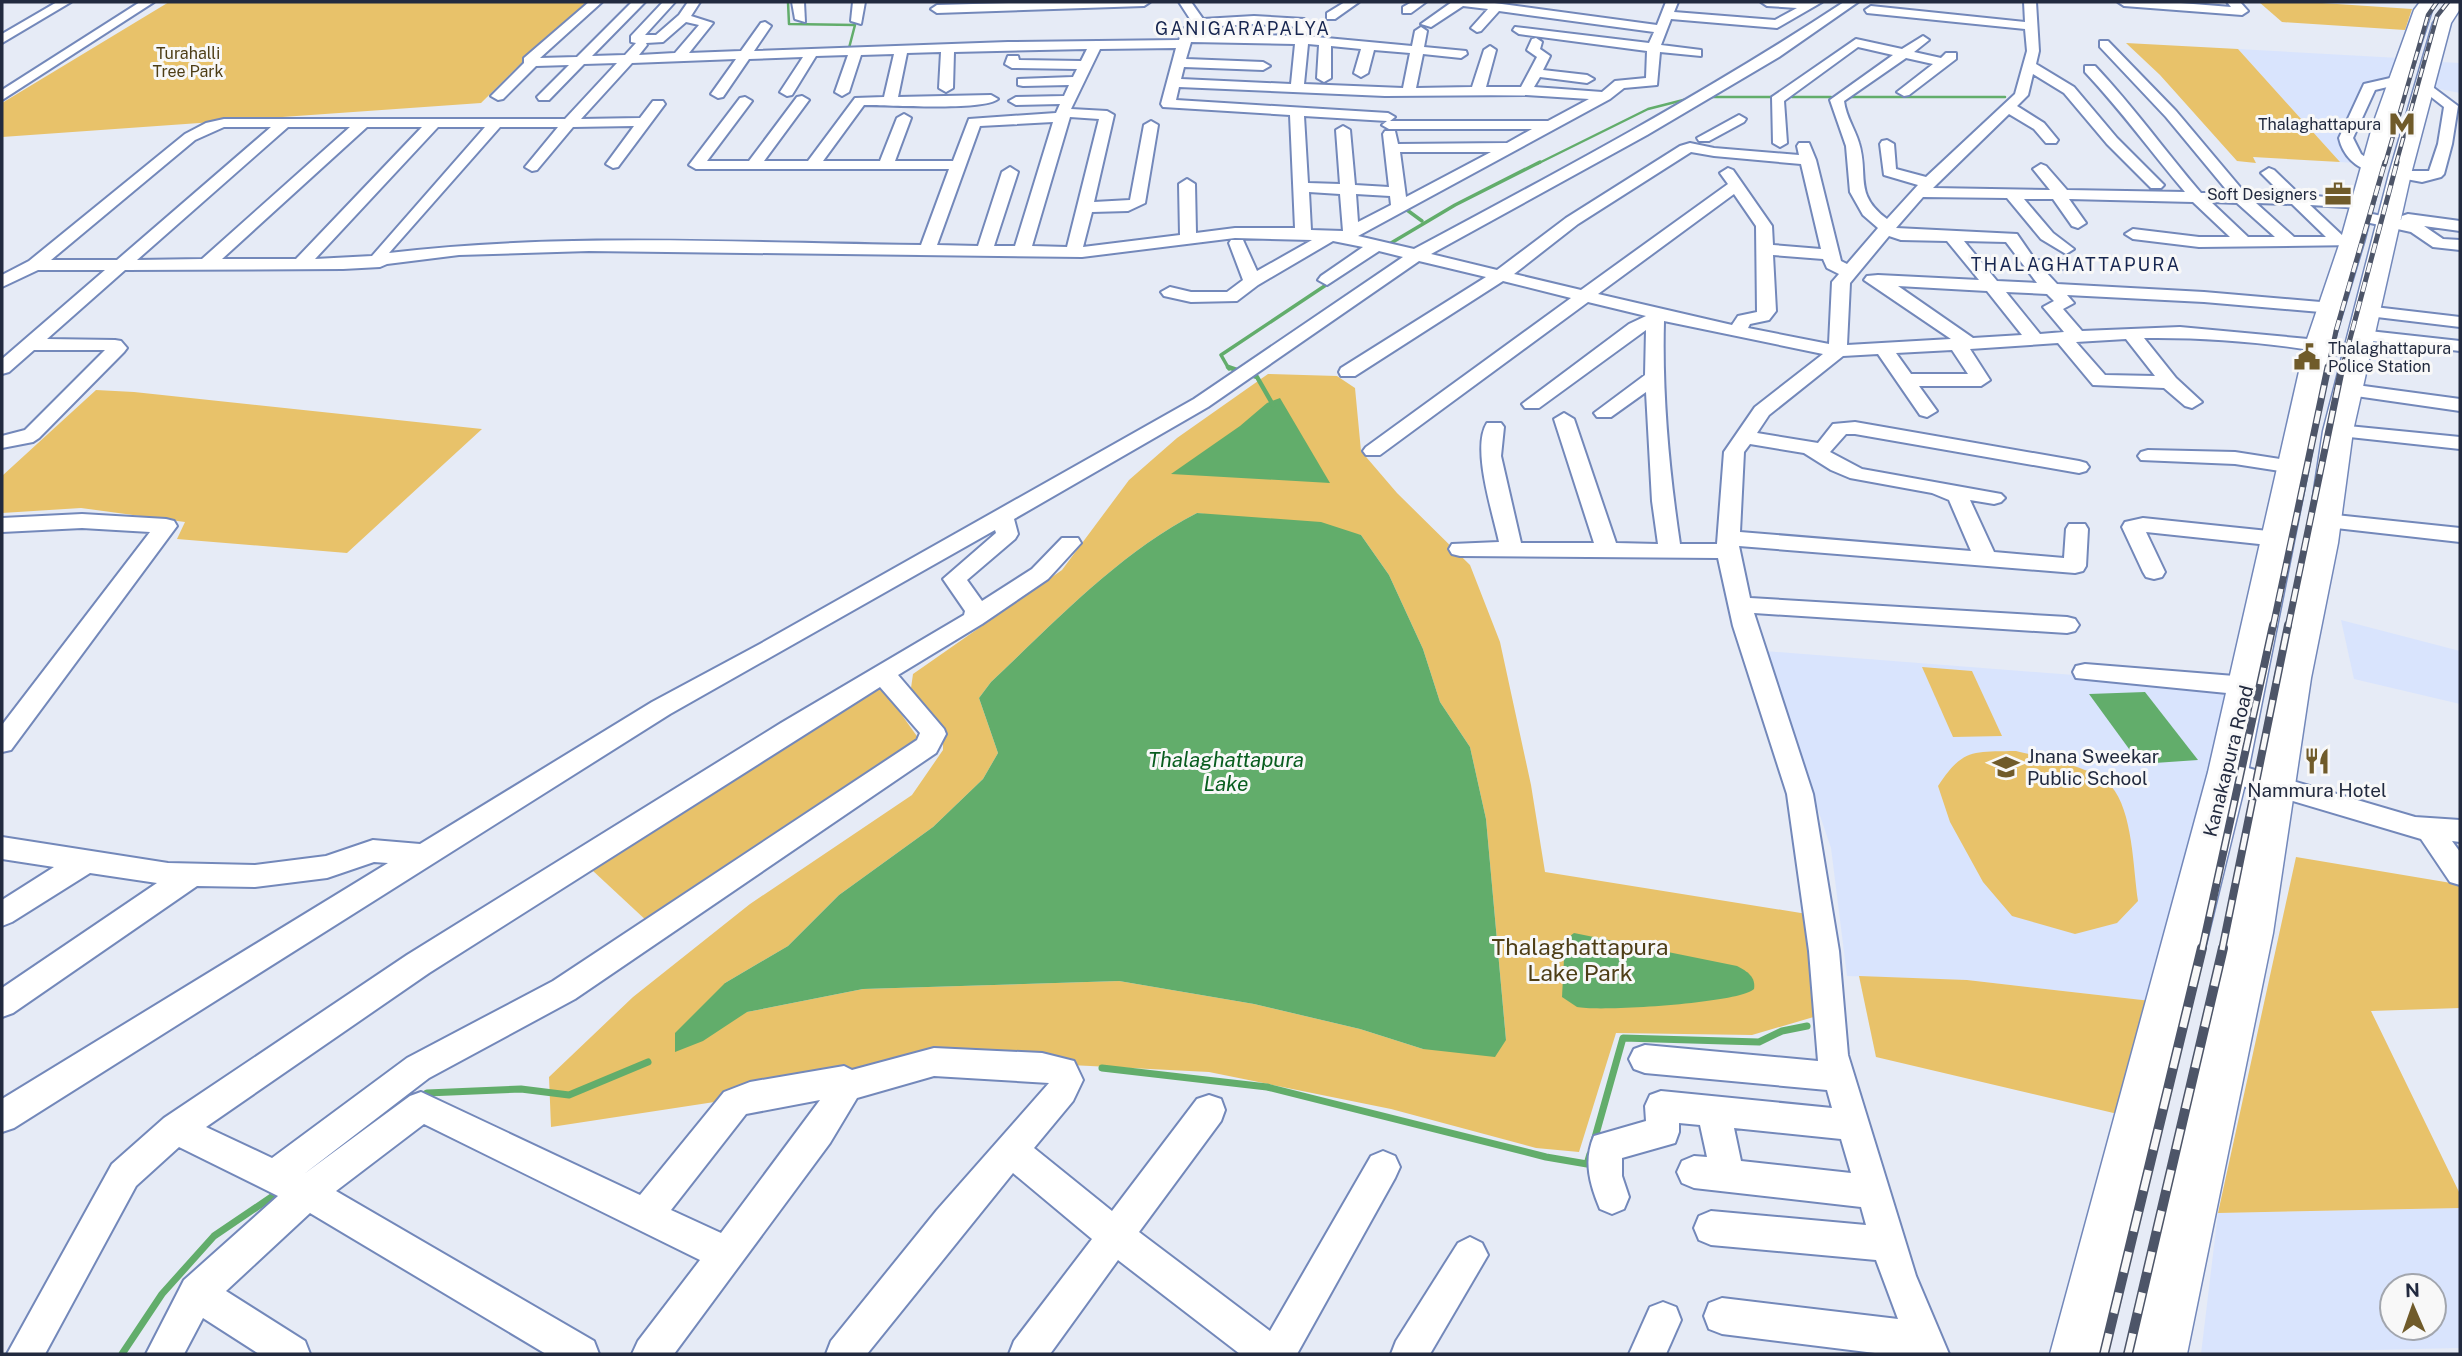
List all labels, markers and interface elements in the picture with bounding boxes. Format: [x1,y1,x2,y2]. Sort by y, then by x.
district label: GANIGARAPALYA [1155,18,1331,39]
park label: Turahalli Tree Park [152,44,224,81]
metro station icon: Thalaghattapura [2387,109,2417,139]
place label: Thalaghattapura [2258,115,2381,134]
office icon: Soft Designers [2323,179,2353,209]
place label: Soft Designers [2207,185,2317,204]
district label: THALAGHATTAPURA [1971,254,2181,275]
place label: Thalaghattapura Police Station [2328,339,2451,376]
public building icon: Thalaghattapura Police Station [2292,342,2322,372]
street label: Kanakapura Road [2199,683,2257,839]
place label: Jnana Sweekar Public School [2027,745,2159,789]
restaurant icon: Nammura Hotel [2302,746,2332,776]
water label: Thalaghattapura Lake [1148,747,1304,796]
school or university icon: Jnana Sweekar Public School [1991,752,2021,782]
place label: Nammura Hotel [2247,779,2387,801]
park label: Thalaghattapura Lake Park [1492,933,1668,986]
north arrow [2378,1272,2448,1342]
text: N [2405,1279,2420,1301]

